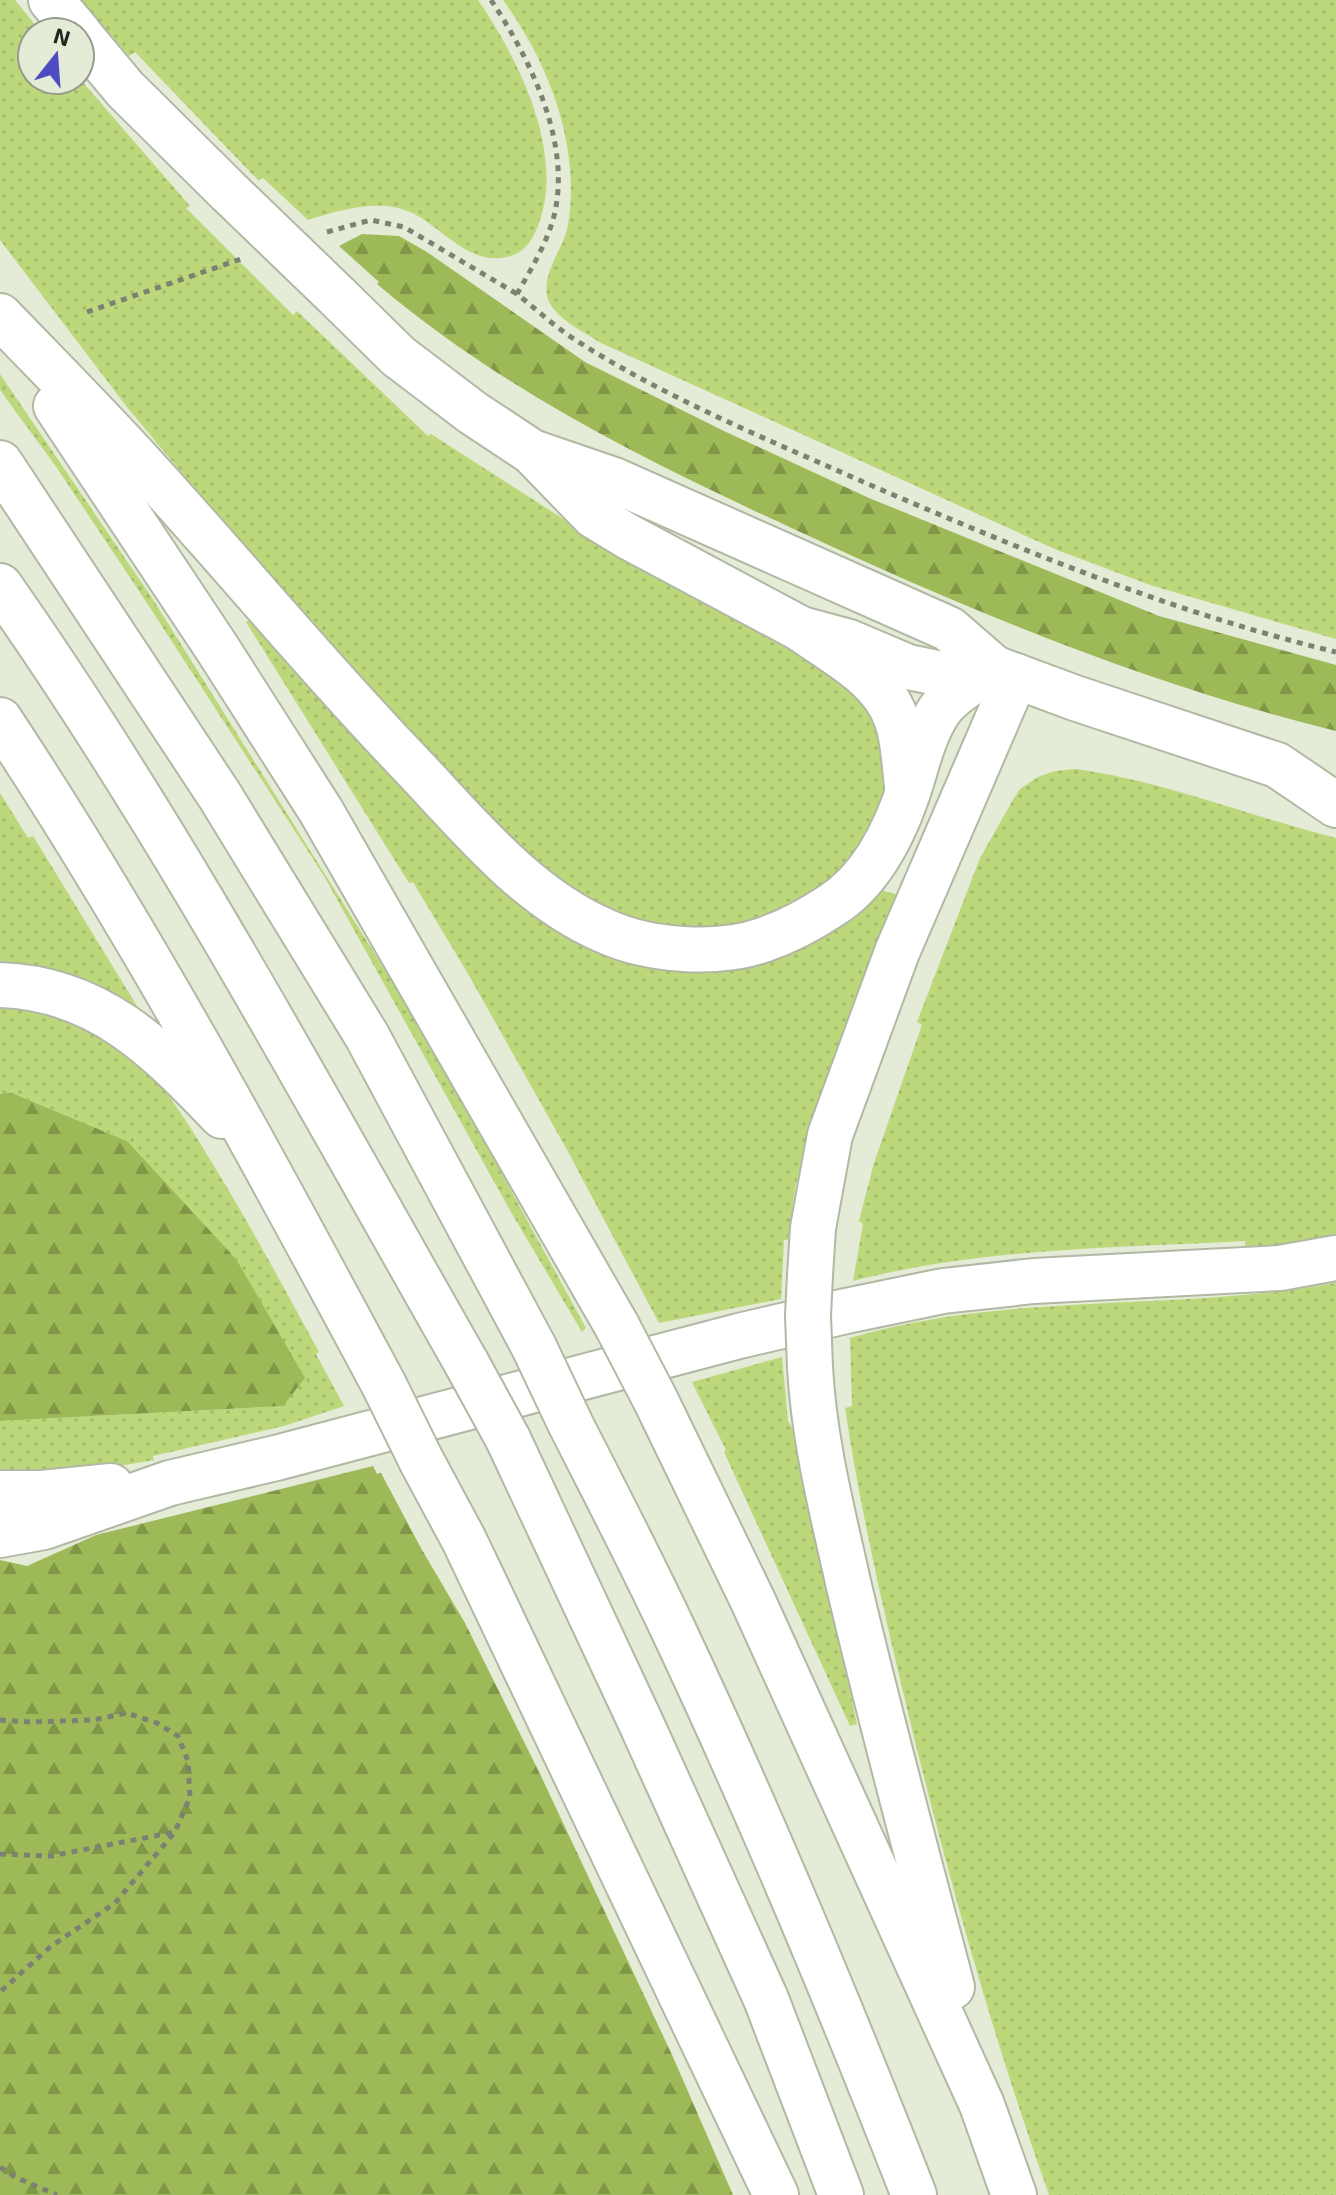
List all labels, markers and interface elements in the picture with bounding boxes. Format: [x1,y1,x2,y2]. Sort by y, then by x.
north arrow [16,16,96,96]
text: N [51,21,74,51]

